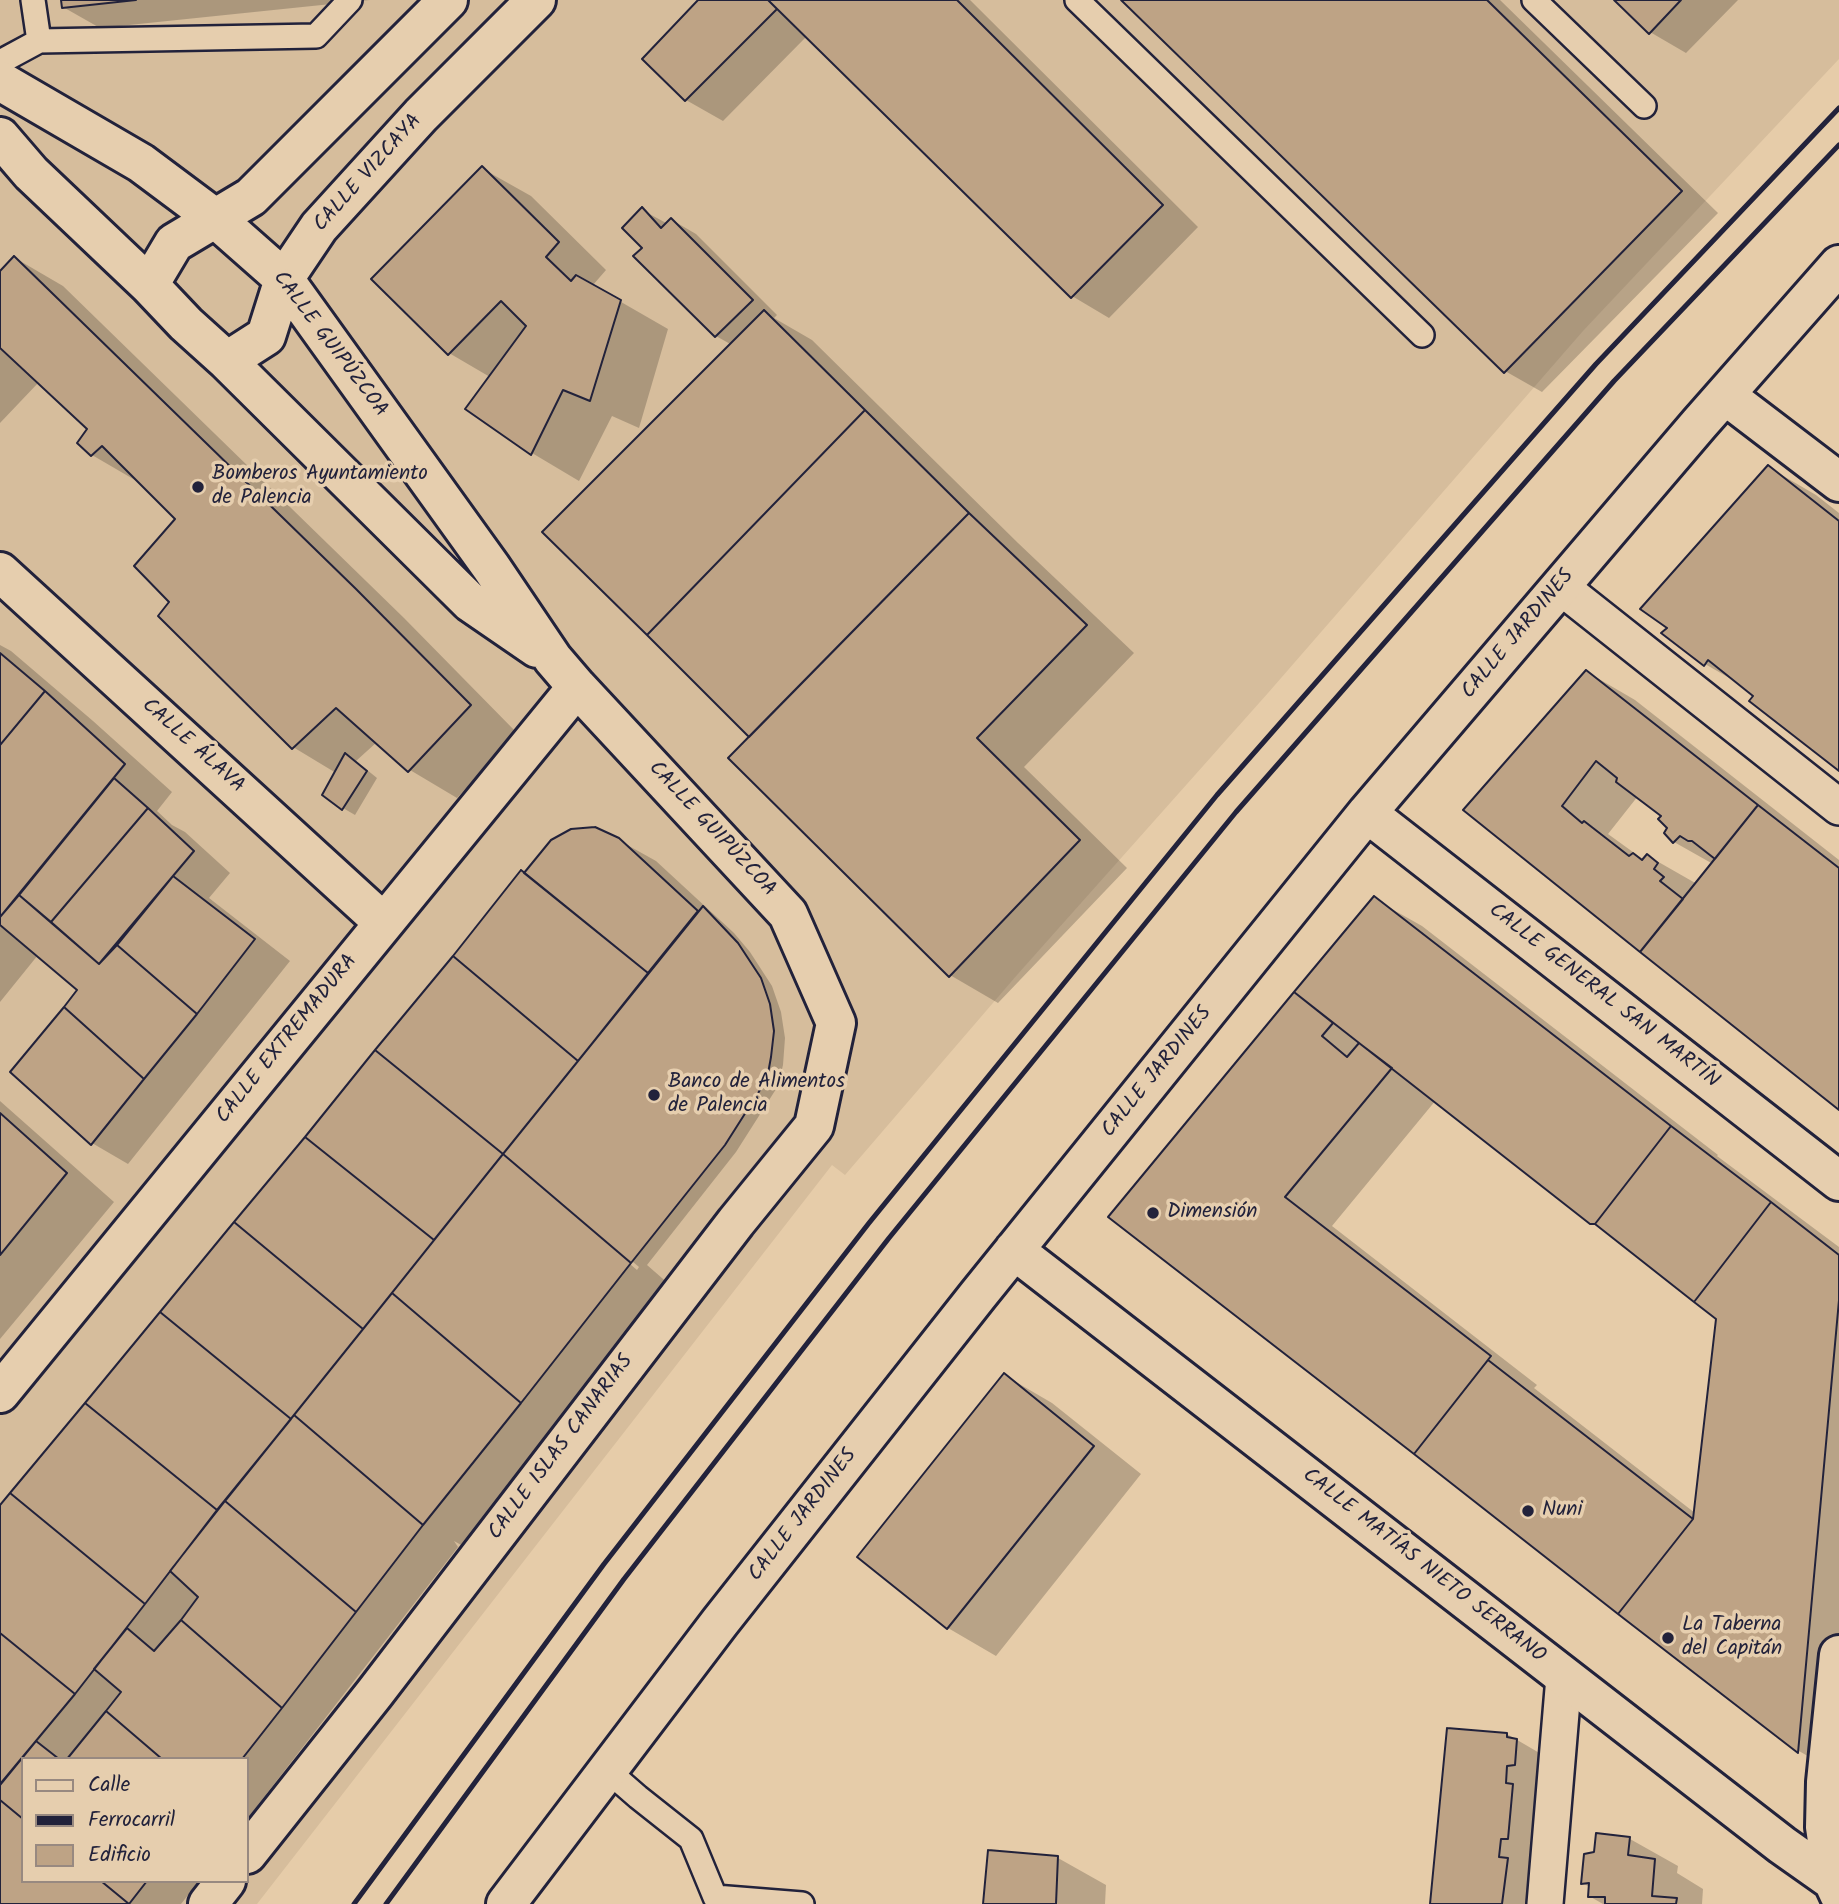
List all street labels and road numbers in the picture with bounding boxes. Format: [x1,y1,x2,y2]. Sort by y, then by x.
street label: CALLE VIZCAYA [309,110,429,238]
street label: CALLE GUIPÚZCOA [266,267,392,423]
street label: CALLE JARDINES [1457,565,1581,705]
street label: CALLE ÁLAVA [135,694,249,800]
street label: CALLE GUIPÚZCOA [642,757,780,903]
street label: CALLE GENERAL SAN MARTÍN [1483,899,1723,1095]
street label: CALLE EXTREMADURA [212,950,364,1130]
street label: CALLE JARDINES [1097,1002,1219,1144]
street label: CALLE ISLAS CANARIAS [484,1350,640,1546]
street label: CALLE JARDINES [744,1445,864,1587]
street label: CALLE MATÍAS NIETO SERRANO [1296,1464,1550,1670]

